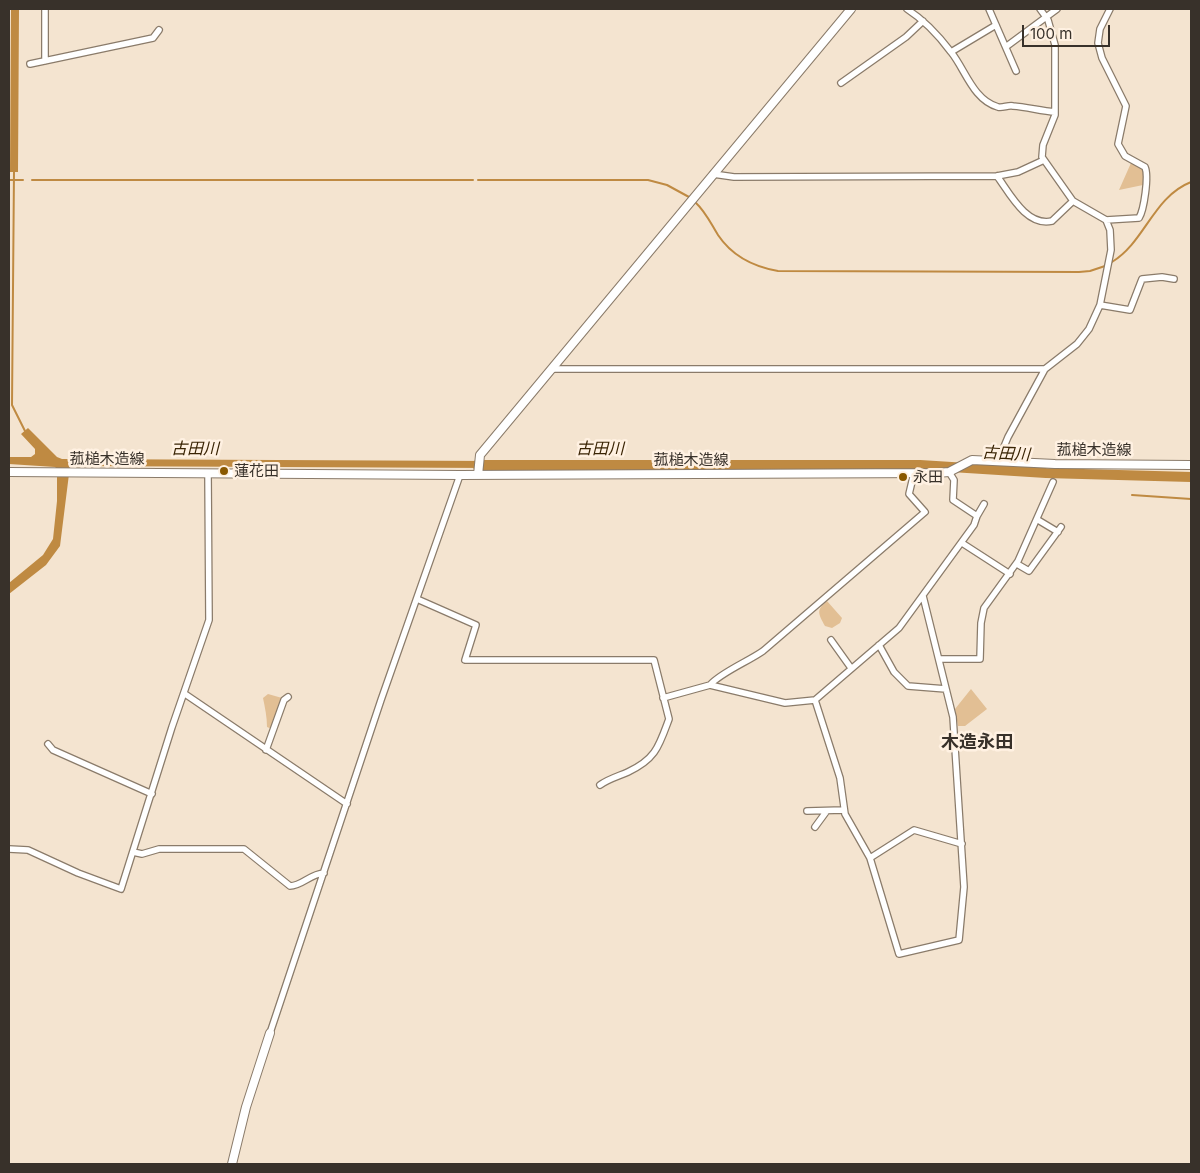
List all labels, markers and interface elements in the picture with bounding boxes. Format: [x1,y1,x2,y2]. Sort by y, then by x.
scale bar [1025,15,1112,47]
text: 100 m [1030,24,1072,43]
water label: 古田川 [171,439,219,459]
water label: 古田川 [576,439,624,459]
street label: 菰槌木造線 [1057,441,1131,459]
water label: 古田川 [982,443,1030,465]
street label: 菰槌木造線 [70,450,144,468]
street label: 菰槌木造線 [654,451,728,469]
place label: 蓮花田 [234,462,279,480]
marker: 蓮花田 [218,465,230,477]
place label: 永田 [913,468,943,486]
marker: 永田 [897,471,909,483]
district label: 木造永田 [941,732,1013,754]

